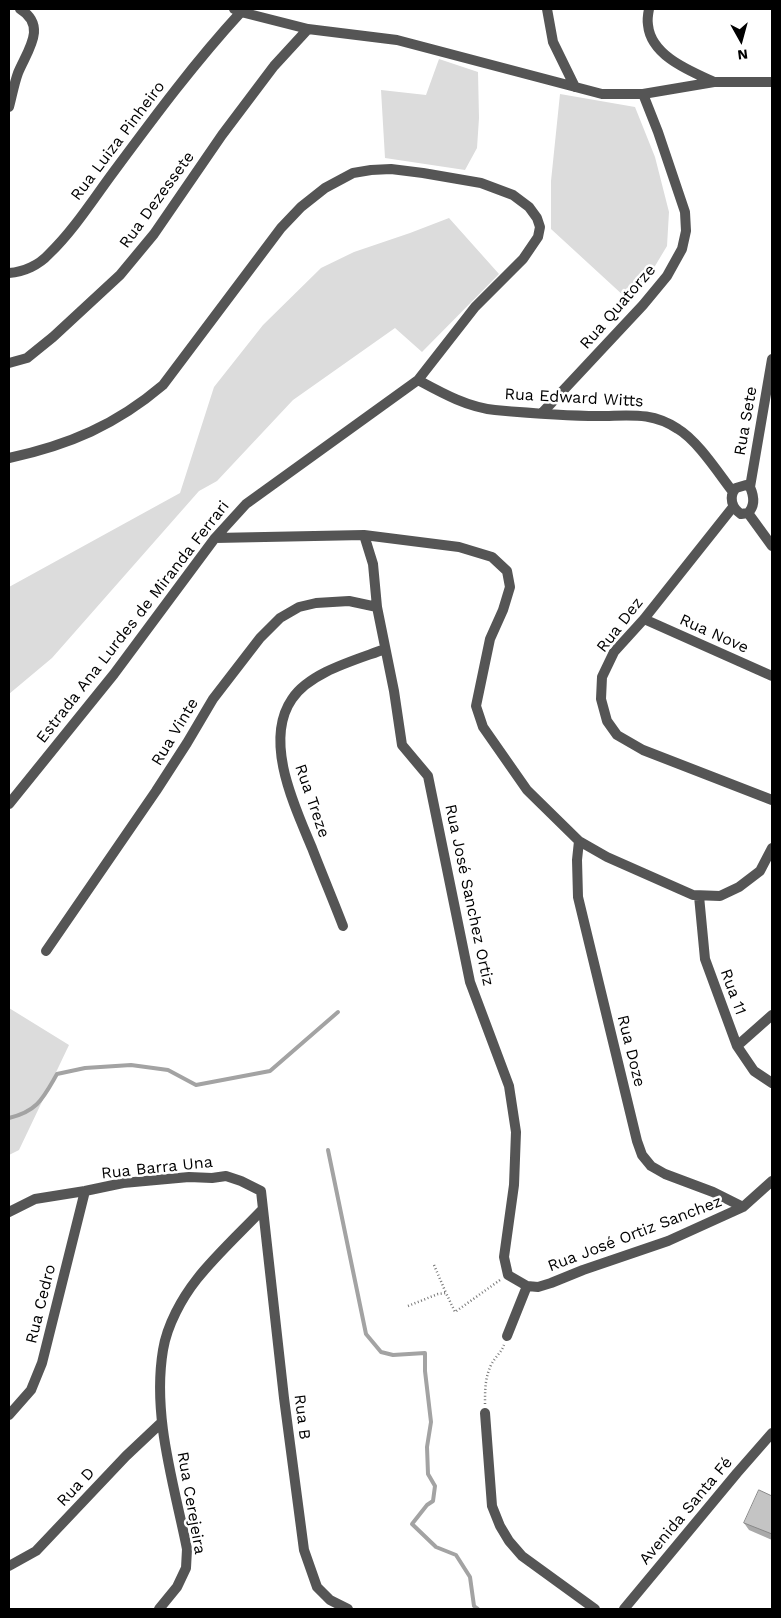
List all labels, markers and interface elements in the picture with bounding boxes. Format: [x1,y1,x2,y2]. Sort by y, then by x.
north arrow [716,15,766,65]
text: N [737,46,749,63]
street label: Rua Luiza Pinheiro [67,77,169,205]
street label: Rua Dezessete [115,148,199,252]
street label: Rua Quatorze [576,261,660,353]
street label: Rua Edward Witts [504,385,644,411]
street label: Rua Sete [730,385,762,457]
street label: Estrada Ana Lurdes de Miranda Ferrari [32,497,234,747]
street label: Rua Dez [593,594,647,656]
street label: Rua Nove [676,610,752,658]
street label: Rua Vinte [147,695,203,769]
street label: Rua Treze [290,762,334,840]
street label: Rua José Sanchez Ortiz [440,802,498,988]
street label: Rua 11 [716,966,750,1018]
street label: Rua Doze [613,1013,649,1089]
street label: Rua Barra Una [100,1153,214,1183]
street label: Rua José Ortiz Sanchez [545,1192,725,1276]
street label: Rua Cedro [22,1262,60,1346]
street label: Rua B [290,1393,314,1441]
street label: Rua Cerejeira [173,1450,209,1556]
street label: Avenida Santa Fé [635,1453,737,1569]
street label: Rua D [53,1463,99,1511]

